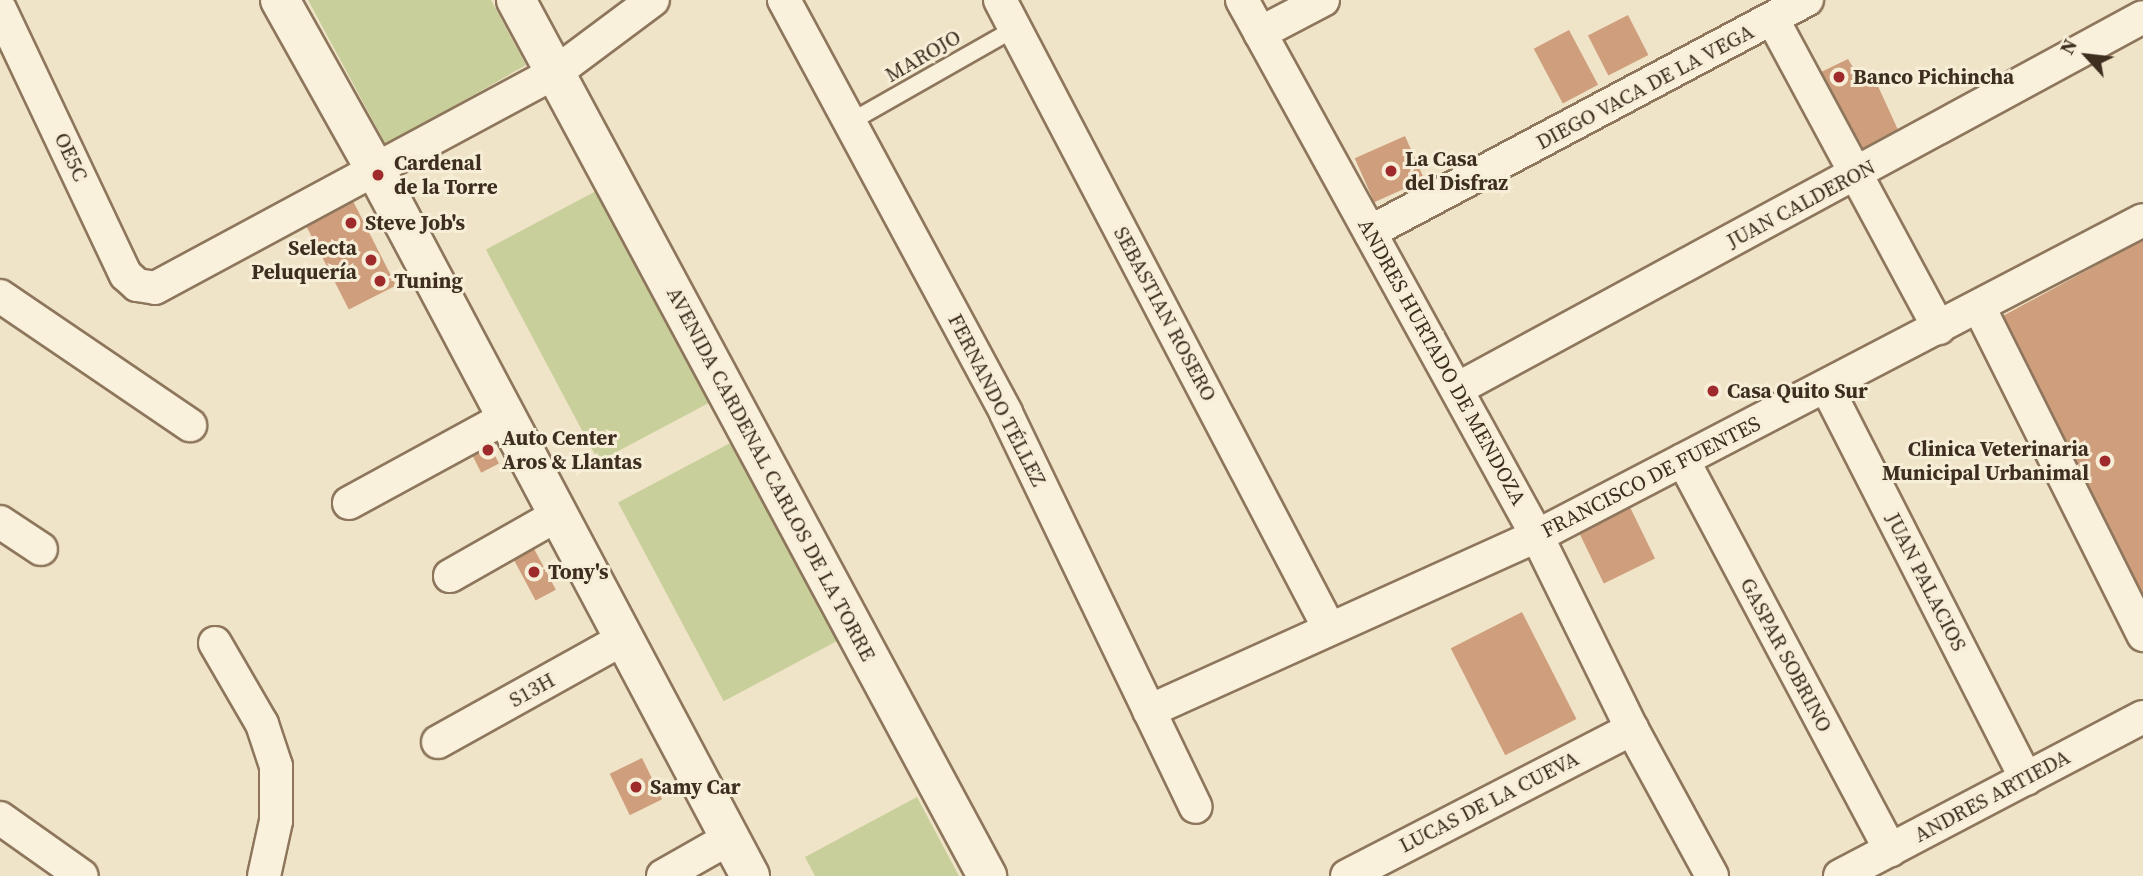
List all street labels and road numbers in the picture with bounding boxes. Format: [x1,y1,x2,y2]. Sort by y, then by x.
street label: DIEGO VACA DE LA VEGA [1531,19,1759,155]
street label: MAROJO [881,24,965,88]
street label: OE5C [49,129,93,185]
street label: JUAN CALDERON [1722,154,1880,254]
street label: ANDRES HURTADO DE MENDOZA [1353,214,1531,510]
street label: SEBASTIAN ROSERO [1108,222,1222,406]
street label: AVENIDA CARDENAL CARLOS DE LA TORRE [661,283,881,665]
street label: FERNANDO TÉLLEZ [943,309,1051,491]
street label: FRANCISCO DE FUENTES [1537,411,1765,543]
street label: JUAN PALACIOS [1880,509,1972,655]
street label: GASPAR SOBRINO [1735,574,1837,736]
street label: S13H [505,667,559,713]
street label: ANDRES ARTIEDA [1910,744,2074,848]
street label: LUCAS DE LA CUEVA [1395,746,1583,858]

